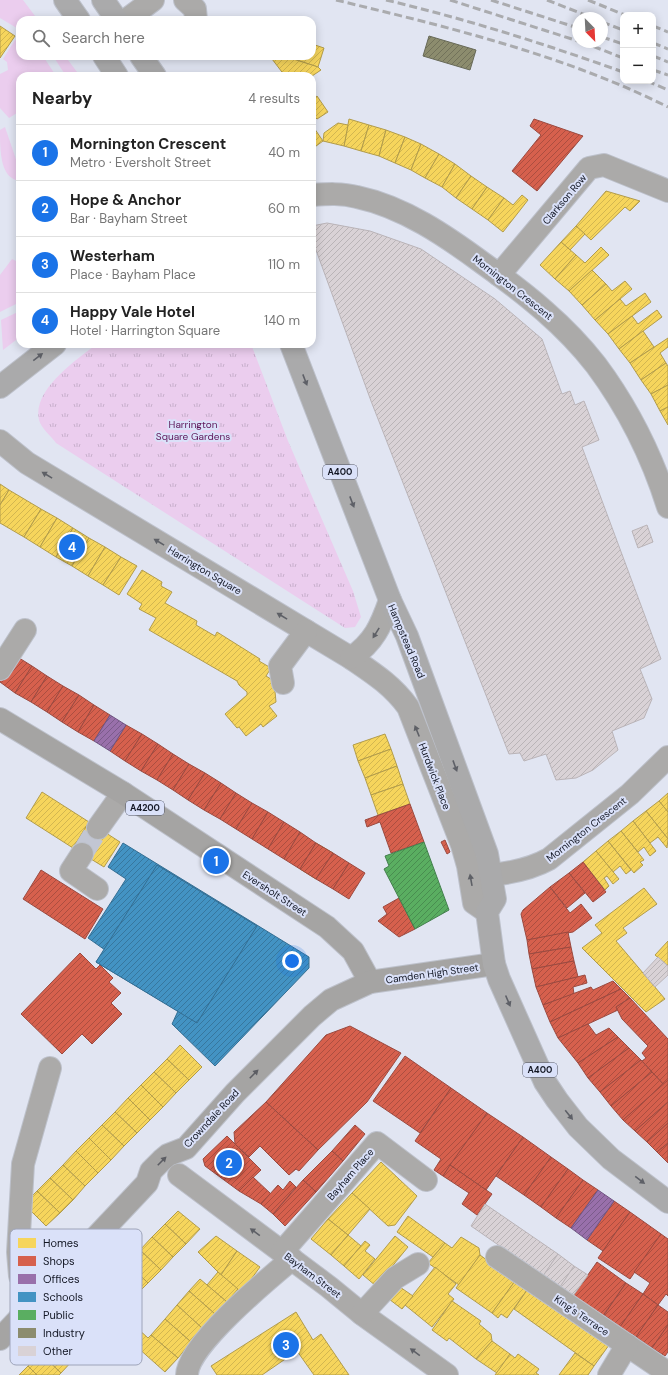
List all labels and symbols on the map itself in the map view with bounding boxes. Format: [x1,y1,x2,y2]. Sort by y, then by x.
north arrow [572,12,608,48]
street label: Clarkson Row [540,171,589,227]
street label: Mornington Crescent [470,252,555,323]
one-way arrow [32,352,43,361]
one-way arrow [303,375,309,387]
park label: Harrington Square Gardens [156,418,230,443]
road number: A400 [323,465,357,479]
one-way arrow [42,471,52,479]
one-way arrow [349,496,355,508]
pin: 4 [59,532,85,562]
one-way arrow [154,538,164,546]
street label: Harrington Square [165,543,244,598]
street label: Hampstead Road [385,602,428,680]
one-way arrow [276,613,288,620]
one-way arrow [372,628,380,638]
one-way arrow [414,724,420,736]
street label: Hurdwick Place [416,741,453,812]
one-way arrow [453,761,459,773]
street label: Mornington Crescent [544,794,629,865]
road number: A4200 [126,801,164,815]
pin: 1 [203,846,229,876]
street label: Eversholt Street [240,868,309,919]
one-way arrow [467,873,473,886]
your location [282,951,302,971]
street label: Camden High Street [385,961,479,986]
one-way arrow [506,995,512,1007]
road number: A400 [523,1063,557,1077]
one-way arrow [249,1069,259,1079]
street label: Crowndale Road [181,1086,242,1150]
one-way arrow [565,1110,573,1120]
street label: Bayham Place [324,1145,377,1203]
pin: 2 [216,1148,242,1178]
one-way arrow [157,1156,167,1166]
one-way arrow [635,1176,645,1184]
one-way arrow [250,1228,260,1236]
legend [10,1229,142,1365]
text: Homes [43,1236,79,1250]
street label: Bayham Street [282,1250,344,1301]
text: Shops [43,1254,75,1268]
text: Offices [43,1272,80,1286]
text: Schools [43,1290,83,1304]
street label: King's Terrace [552,1292,612,1339]
text: Public [43,1308,74,1322]
text: Industry [43,1326,85,1340]
pin: 3 [273,1330,299,1360]
text: Other [43,1344,72,1358]
one-way arrow [410,1348,420,1356]

